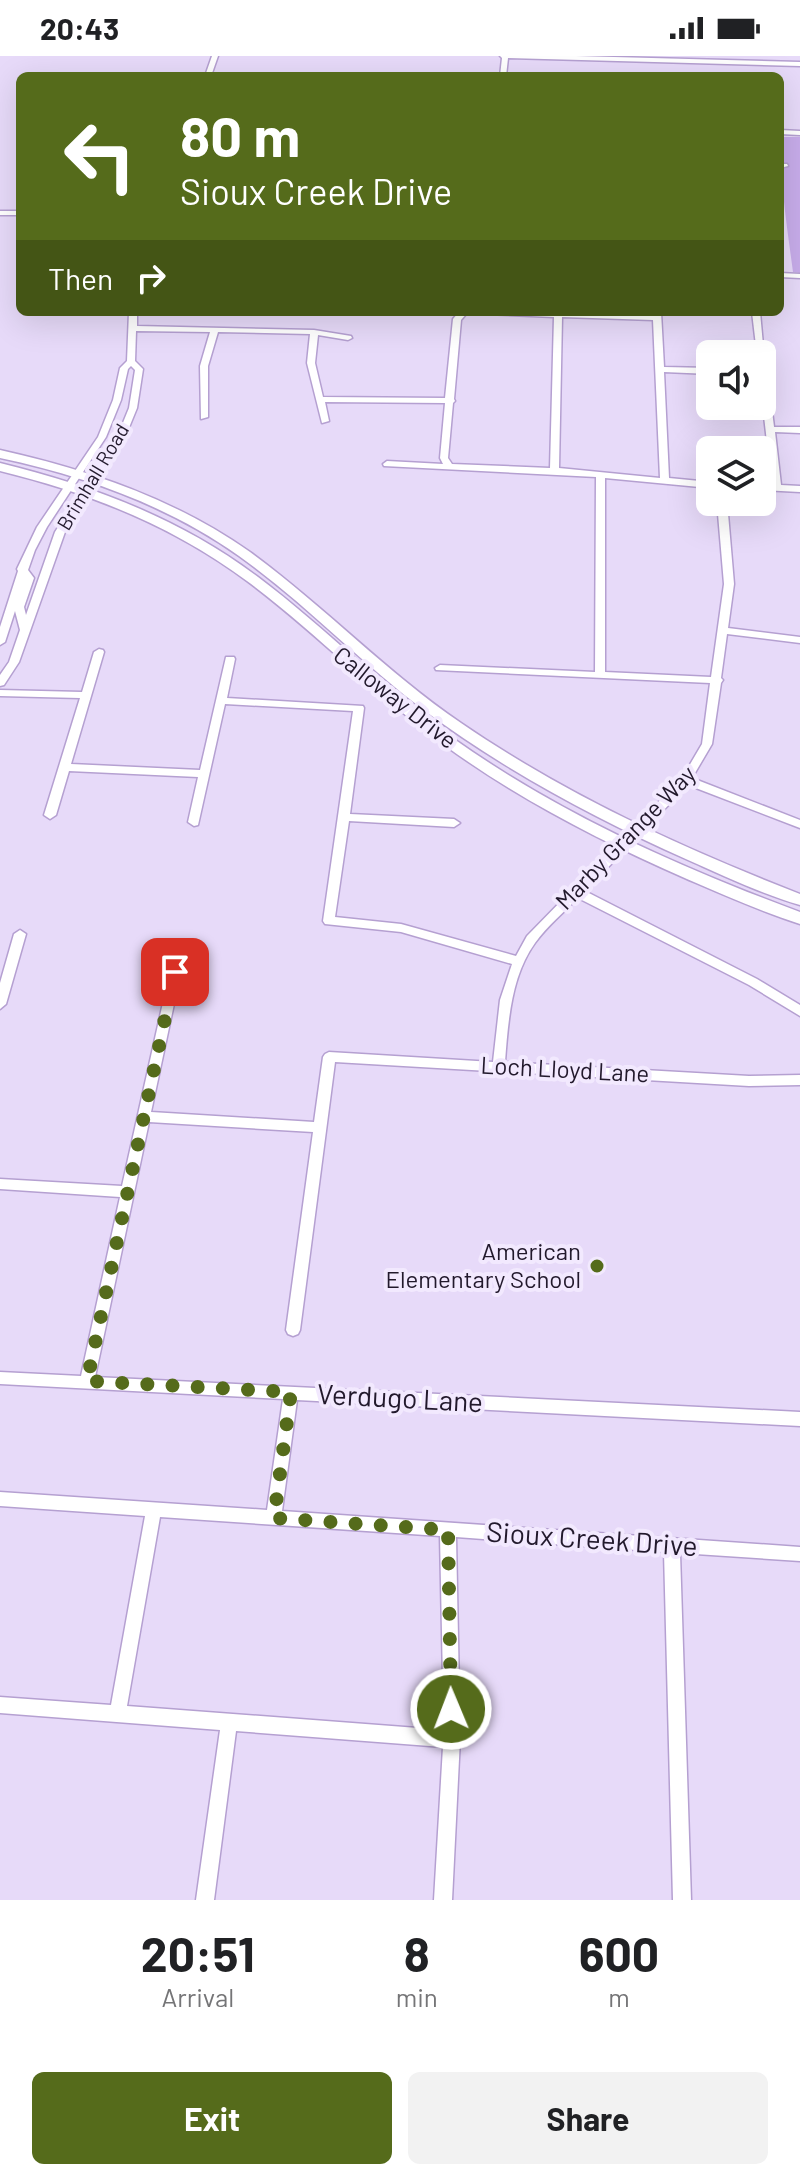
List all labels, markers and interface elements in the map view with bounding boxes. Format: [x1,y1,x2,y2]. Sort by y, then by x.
text: 20:43 [40,10,119,46]
text: 80 m [180,101,300,168]
icon: left [48,104,152,208]
text: Sioux Creek Drive [180,169,452,212]
icon: right [129,256,173,300]
text: Then [48,260,113,296]
map controls [696,340,776,516]
button: sound [696,340,776,420]
street label: Brimhall Road [51,419,133,534]
button: layers [696,436,776,516]
street label: Calloway Drive [328,640,463,754]
street label: Marby Grange Way [549,759,701,915]
pin [141,938,209,1006]
icon: arrive [153,950,197,994]
street label: Loch Lloyd Lane [480,1050,650,1087]
place label: American Elementary School [386,1236,581,1293]
marker: American Elementary School [588,1257,606,1275]
street label: Verdugo Lane [316,1376,484,1418]
street label: Sioux Creek Drive [485,1514,699,1562]
position arrow [409,1667,493,1751]
text: 20:51 [141,1924,255,1982]
text: 8 [404,1924,430,1982]
text: 600 [579,1924,659,1982]
text: Arrival [162,1981,234,2012]
text: min [396,1981,438,2012]
text: m [608,1981,630,2012]
button: Exit [32,2072,392,2164]
button: Share [408,2072,768,2164]

